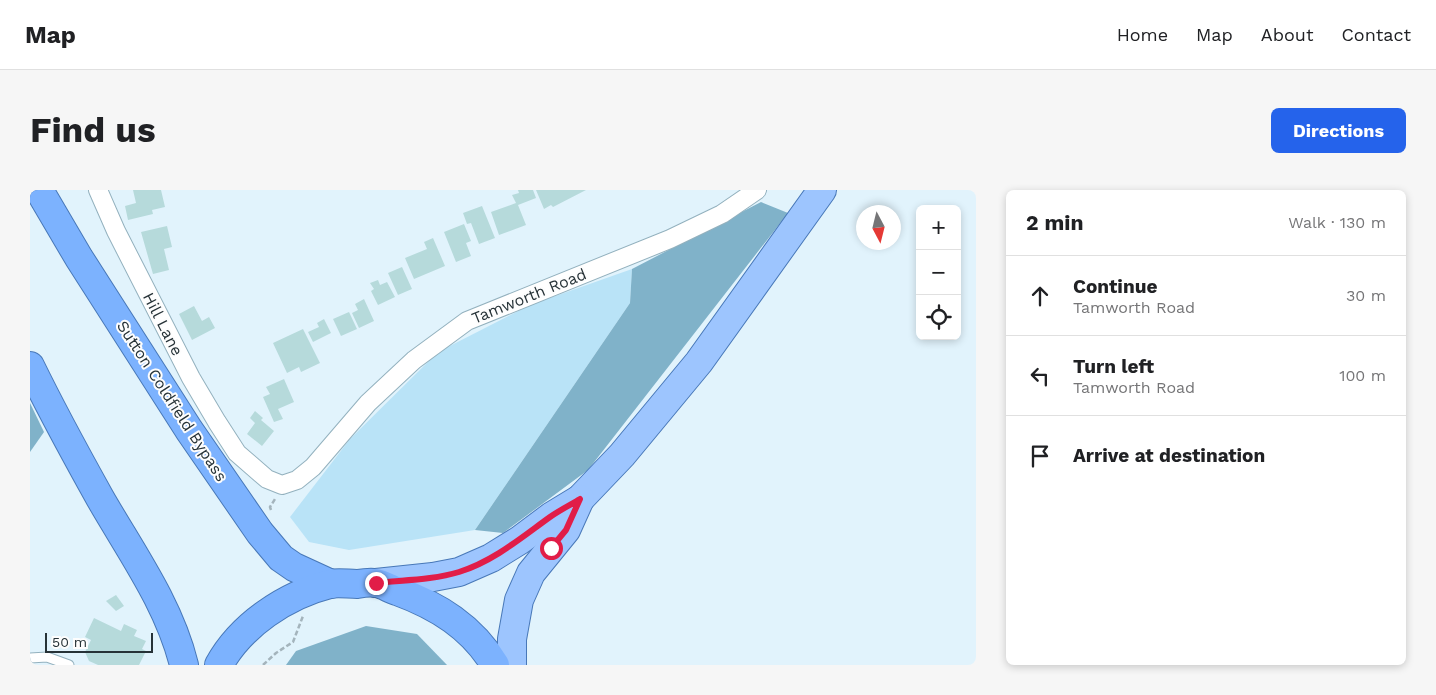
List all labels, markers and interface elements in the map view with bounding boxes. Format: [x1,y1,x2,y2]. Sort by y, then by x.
text: Map [25,21,76,49]
text: Home [1117,24,1168,45]
text: Map [1196,24,1233,45]
text: About [1261,24,1313,45]
text: Contact [1341,24,1411,45]
button: Directions [1271,108,1406,153]
text: Find us [30,109,156,151]
north arrow [856,205,901,250]
map controls [916,205,961,340]
button: + [916,205,961,250]
text: 2 min [1026,210,1083,235]
text: Walk · 130 m [1288,213,1386,232]
button: − [916,250,961,295]
street label: Tamworth Road [469,264,589,328]
text: Continue [1073,275,1157,298]
icon: ahead [1026,282,1054,310]
text: 30 m [1346,286,1386,305]
street label: Hill Lane [139,289,187,359]
button: locate [916,295,961,340]
text: Tamworth Road [1073,298,1195,317]
street label: Sutton Coldfield Bypass [113,317,231,485]
text: Turn left [1073,355,1154,378]
icon: left [1026,362,1054,390]
text: 100 m [1339,366,1386,385]
text: Tamworth Road [1073,378,1195,397]
icon: arrive [1026,442,1054,470]
text: Arrive at destination [1073,444,1265,467]
route start [540,537,563,560]
route end [365,572,388,595]
scale bar [45,630,152,653]
text: 50 m [52,634,87,650]

